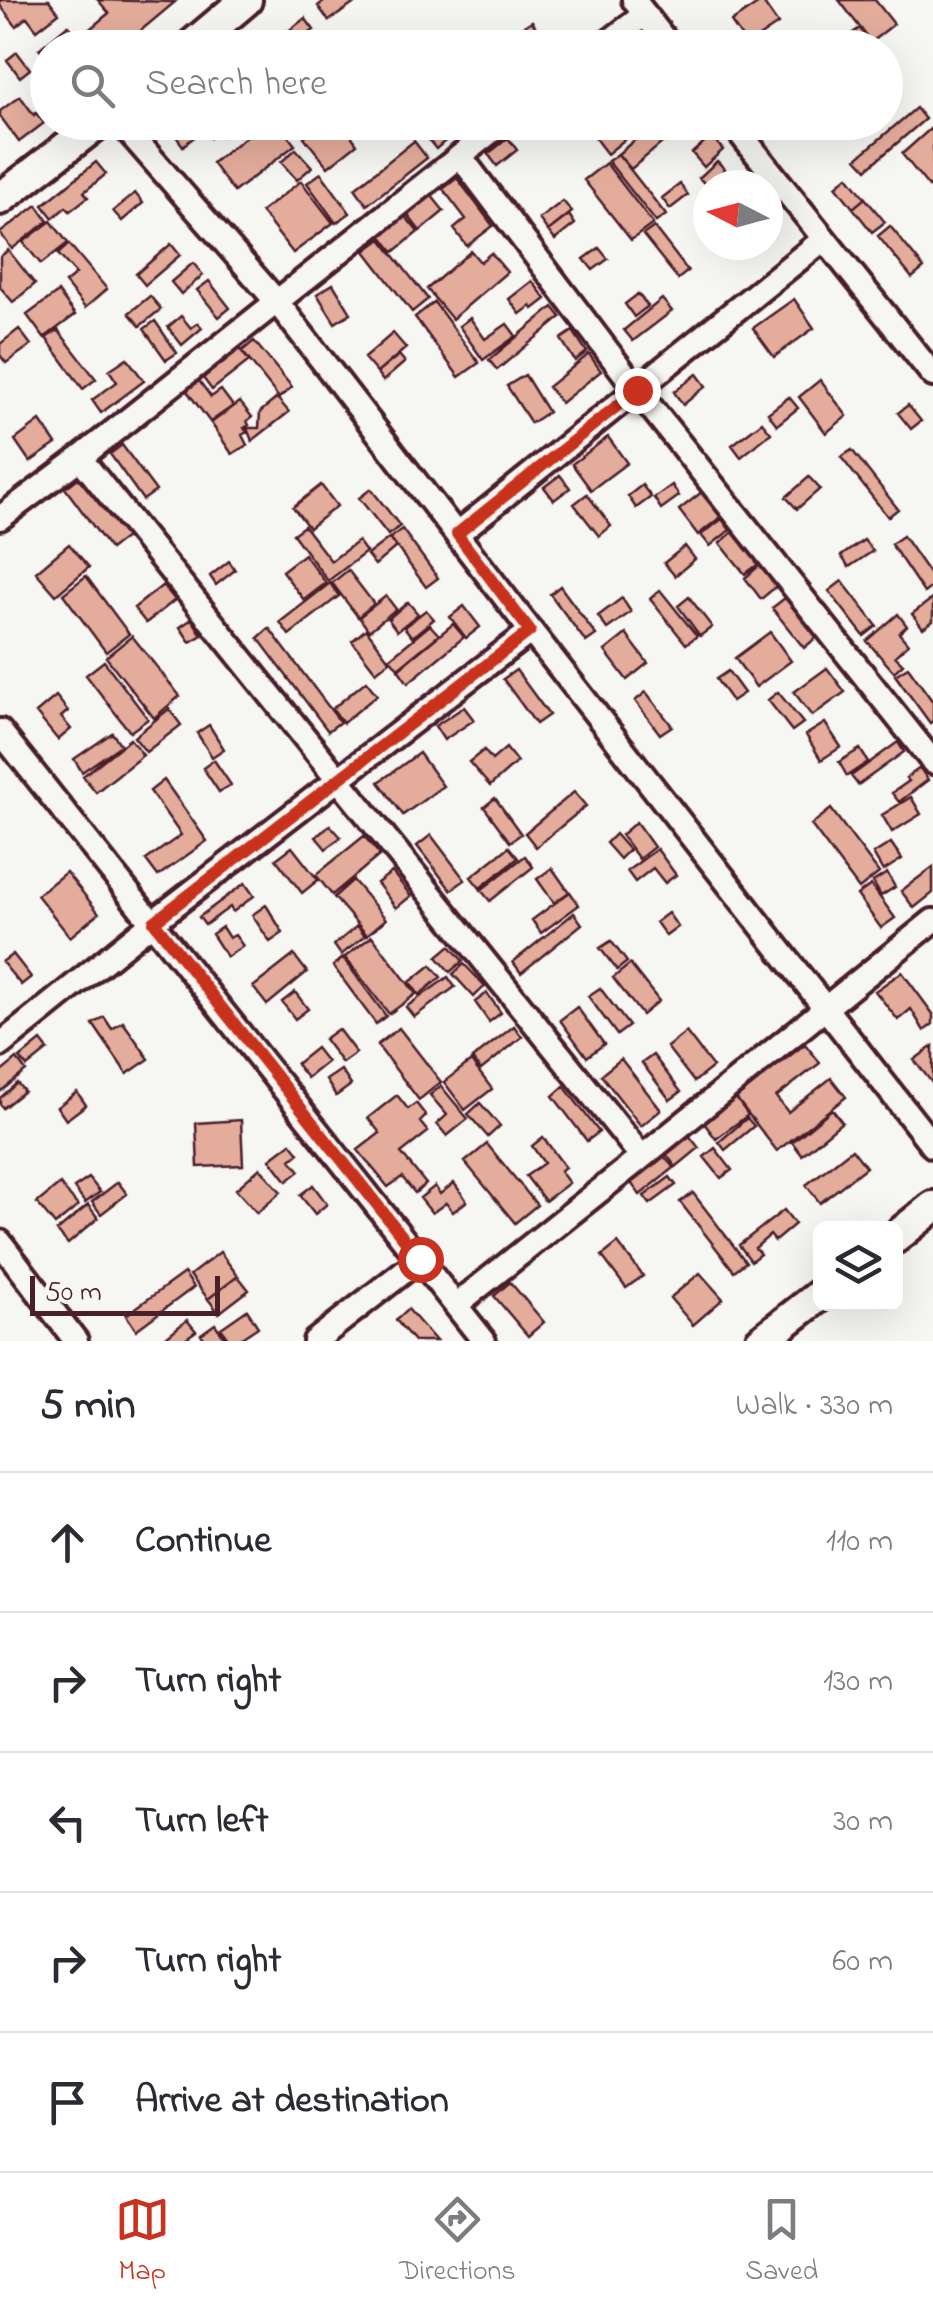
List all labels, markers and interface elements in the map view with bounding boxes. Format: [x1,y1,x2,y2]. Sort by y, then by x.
search box [30,30,903,140]
text: Search here [145,57,327,113]
icon: search [65,58,120,113]
north arrow [693,170,783,260]
route end [615,368,661,414]
map controls [813,1221,903,1311]
button: layers [813,1221,903,1311]
route start [398,1237,444,1283]
scale bar [30,1271,220,1316]
text: 50 m [45,1273,102,1314]
text: 5 min [40,1376,135,1437]
text: Walk · 330 m [736,1383,893,1430]
text: Continue [135,1514,271,1570]
icon: ahead [40,1515,95,1570]
text: 110 m [826,1519,893,1566]
text: Turn right [135,1654,281,1710]
icon: right [40,1655,95,1710]
text: 130 m [823,1659,893,1706]
text: Turn left [135,1794,268,1850]
icon: left [40,1795,95,1850]
text: 30 m [833,1799,893,1846]
text: Turn right [135,1934,281,1990]
icon: right [40,1935,95,1990]
text: 60 m [832,1939,893,1986]
text: Arrive at destination [135,2074,449,2130]
icon: arrive [40,2075,95,2130]
tab: Map [115,2192,170,2293]
tab: Directions [399,2192,516,2293]
tab: Saved [745,2192,818,2293]

